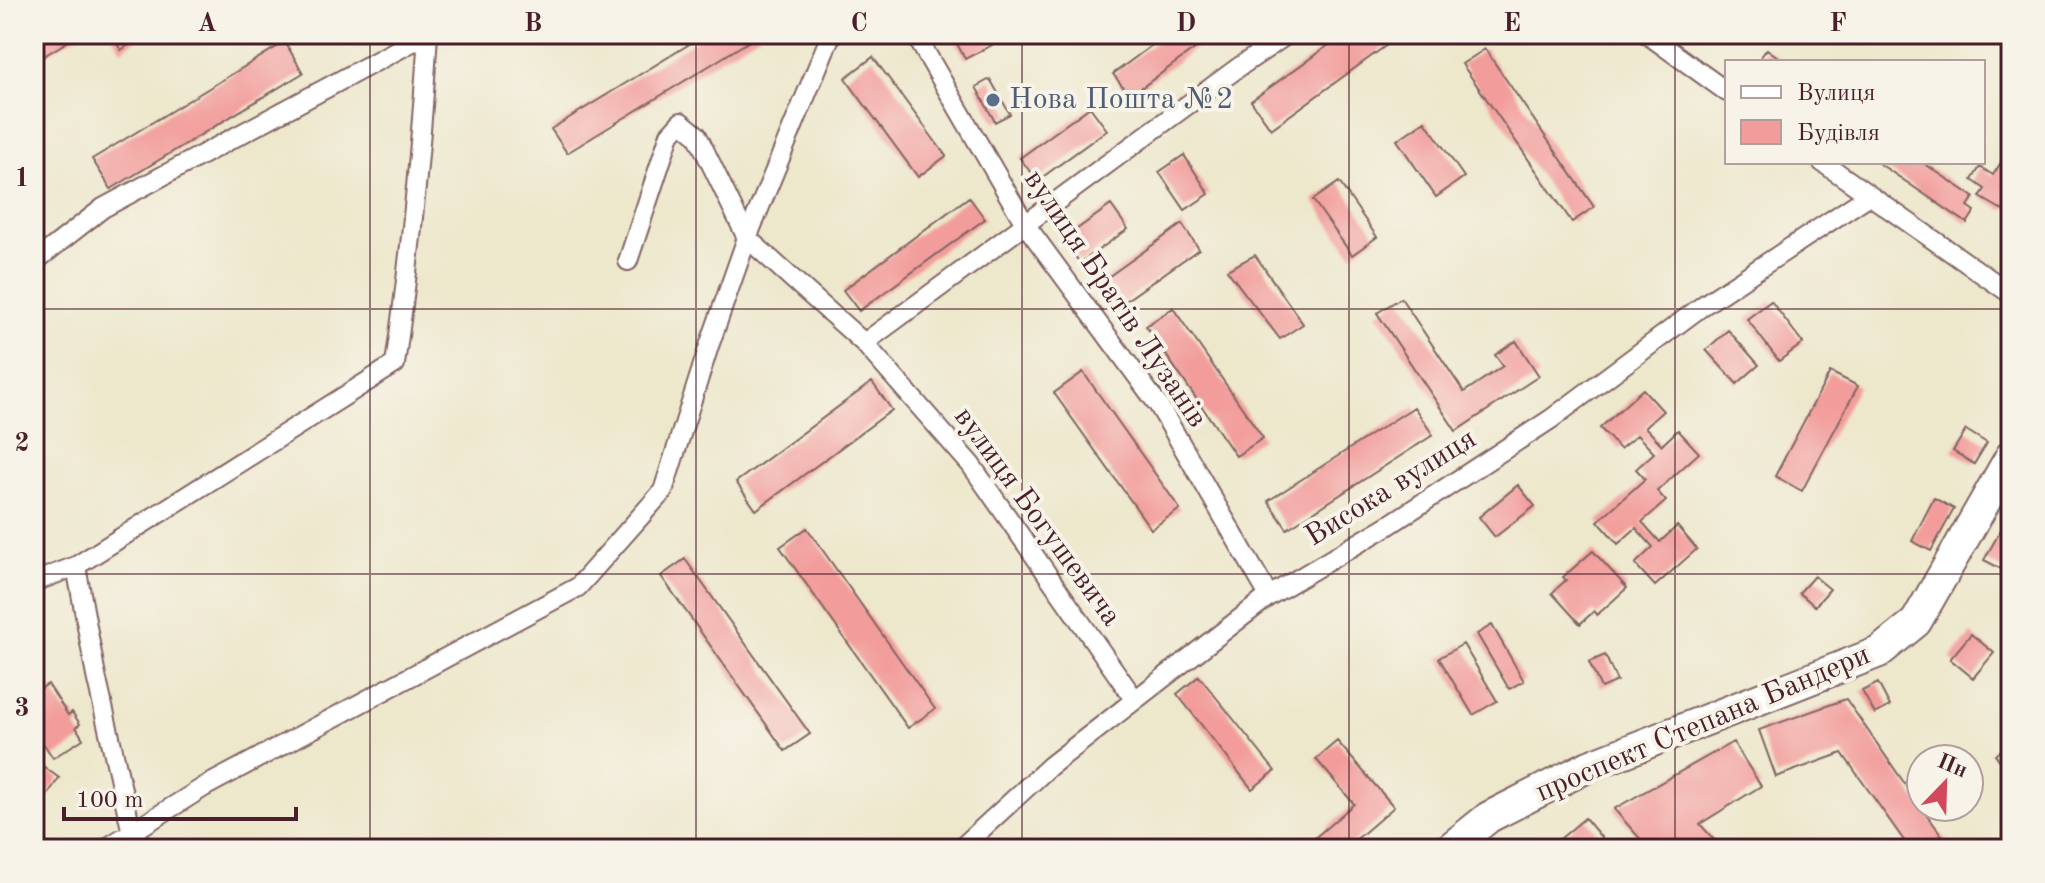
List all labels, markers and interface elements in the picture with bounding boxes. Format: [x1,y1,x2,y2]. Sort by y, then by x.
text: A [197,11,217,37]
text: B [524,11,542,37]
text: C [850,11,868,37]
text: D [1176,11,1196,37]
text: E [1503,11,1521,37]
text: F [1829,11,1847,37]
legend [1725,60,1985,164]
text: Вулиця [1797,82,1876,106]
place label: Нова Пошта №2 [1009,85,1233,115]
marker: Нова Пошта №2 [984,91,1002,109]
text: Будівля [1797,122,1880,146]
street label: вулиця Братів Лузанів [1018,165,1212,433]
text: 1 [14,166,30,192]
street label: вулиця Богушевича [948,402,1126,632]
street label: Висока вулиця [1300,424,1482,552]
text: 2 [14,431,30,457]
street label: проспект Степана Бандери [1532,640,1874,808]
text: 3 [14,696,30,722]
north arrow [1905,743,1985,823]
text: Пн [1934,750,1970,782]
scale bar [64,771,296,821]
text: 100 m [76,789,144,813]

